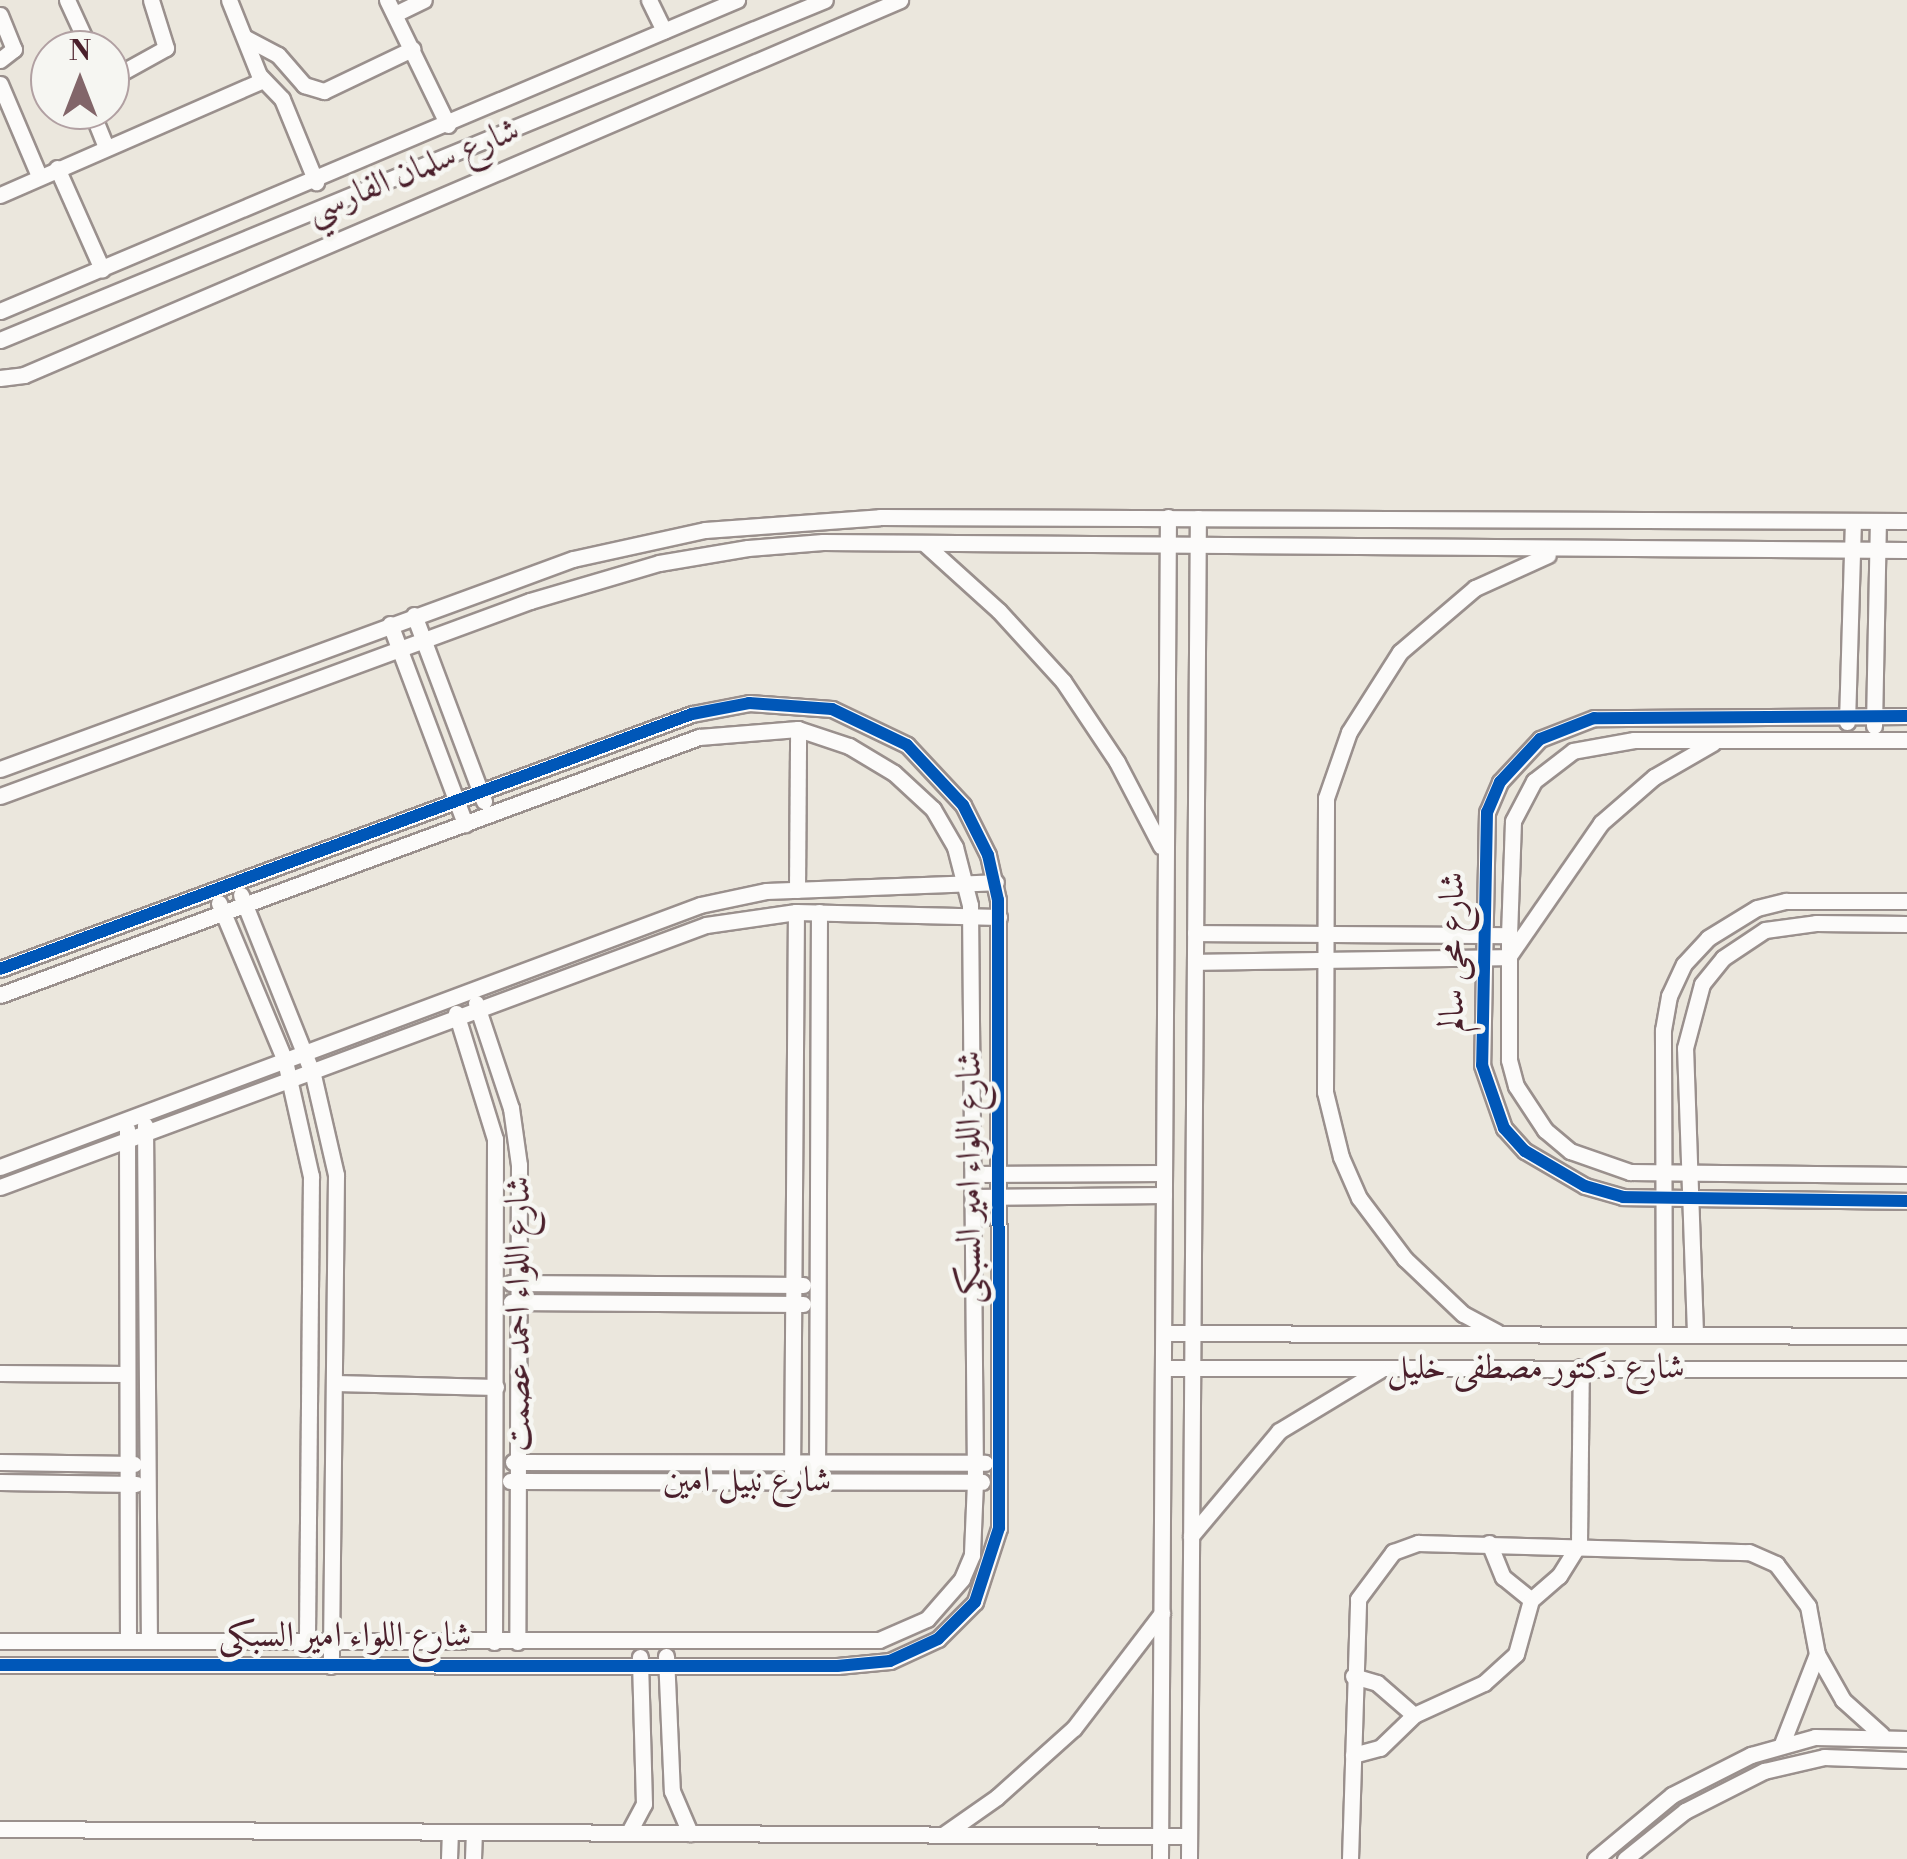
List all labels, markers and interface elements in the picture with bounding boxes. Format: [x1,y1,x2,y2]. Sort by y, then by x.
north arrow [30,30,130,130]
text: N [69,34,91,69]
street label: شارع سلمان الفارسي [300,109,526,233]
street label: شارع محى سالم [1432,872,1474,1032]
street label: شارع اللواء امير السبكى [949,1050,991,1304]
street label: شارع اللواء احمد عصمت [498,1176,540,1452]
street label: شارع دكتور مصطفى خليل [1387,1347,1685,1389]
street label: شارع نبيل امين [663,1460,831,1502]
street label: شارع اللواء امير السبكى [218,1615,472,1657]

